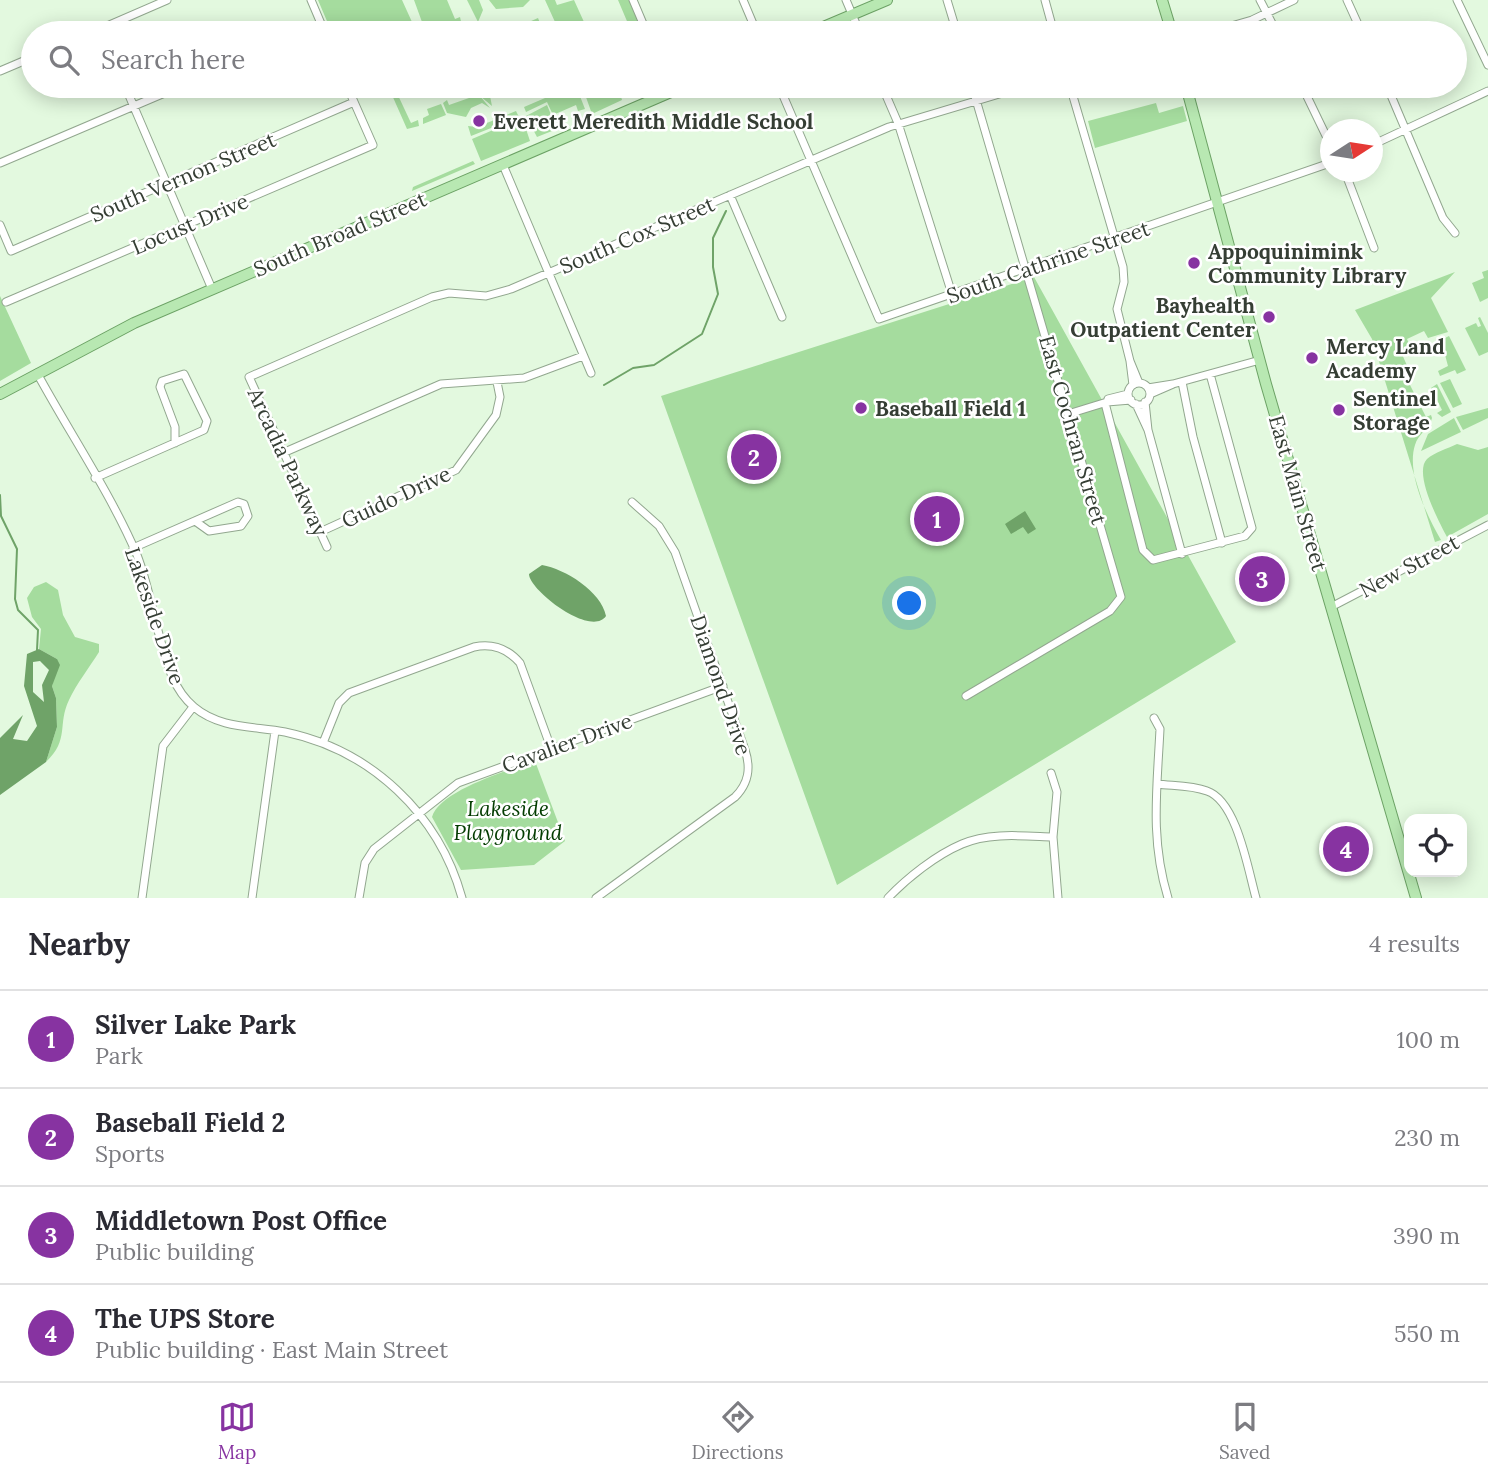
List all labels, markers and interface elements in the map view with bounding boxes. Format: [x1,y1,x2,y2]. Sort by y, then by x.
search box [21,21,1467,98]
icon: search [45,41,83,79]
text: Search here [101,43,245,76]
place label: Everett Meredith Middle School [493,108,814,135]
marker: Everett Meredith Middle School [471,113,487,129]
north arrow [1320,119,1383,182]
street label: South Vernon Street [86,125,281,228]
street label: South Broad Street [249,185,431,283]
street label: Locust Drive [128,187,252,261]
street label: South Cox Street [555,190,719,280]
street label: South Cathrine Street [943,214,1154,309]
place label: Appoquinimink Community Library [1208,238,1407,289]
marker: Appoquinimink Community Library [1186,255,1202,271]
place label: Bayhealth Outpatient Center [1070,292,1255,343]
marker: Bayhealth Outpatient Center [1261,309,1277,325]
street label: East Cochran Street [1033,332,1113,529]
place label: Mercy Land Academy [1326,333,1445,384]
marker: Mercy Land Academy [1304,350,1320,366]
street label: Arcadia Parkway [241,382,334,541]
place label: Sentinel Storage [1353,385,1437,436]
place label: Baseball Field 1 [875,395,1026,422]
marker: Baseball Field 1 [853,400,869,416]
marker: Sentinel Storage [1331,402,1347,418]
street label: East Main Street [1263,412,1333,575]
pin: 2 [731,431,777,483]
street label: Guido Drive [337,460,455,534]
pin: 1 [914,493,960,545]
street label: New Street [1355,528,1464,603]
street label: Lakeside Drive [119,544,191,688]
pin: 3 [1239,553,1285,605]
your location [892,586,926,620]
street label: Diamond Drive [684,611,758,759]
street label: Cavalier Drive [498,707,636,779]
park label: Lakeside Playground [454,795,563,846]
map controls [1404,814,1467,877]
button: locate [1404,814,1467,877]
pin: 4 [1323,823,1369,875]
text: Nearby [28,925,130,963]
text: 4 results [1369,929,1460,958]
text: Silver Lake Park [95,1008,296,1041]
text: 1 [46,1025,56,1054]
text: 100 m [1396,1025,1460,1054]
text: Park [95,1041,143,1070]
text: Baseball Field 2 [95,1106,285,1139]
text: 2 [45,1123,57,1152]
text: 230 m [1394,1123,1460,1152]
text: Sports [95,1139,165,1168]
text: Middletown Post Office [95,1204,387,1237]
text: 3 [45,1221,57,1250]
text: 390 m [1393,1221,1460,1250]
text: Public building [95,1237,254,1266]
text: The UPS Store [95,1302,275,1335]
text: 4 [45,1319,57,1348]
text: 550 m [1394,1319,1460,1348]
text: Public building · East Main Street [95,1335,448,1364]
tab: Map [218,1398,256,1464]
tab: Directions [692,1398,784,1464]
tab: Saved [1219,1398,1270,1464]

